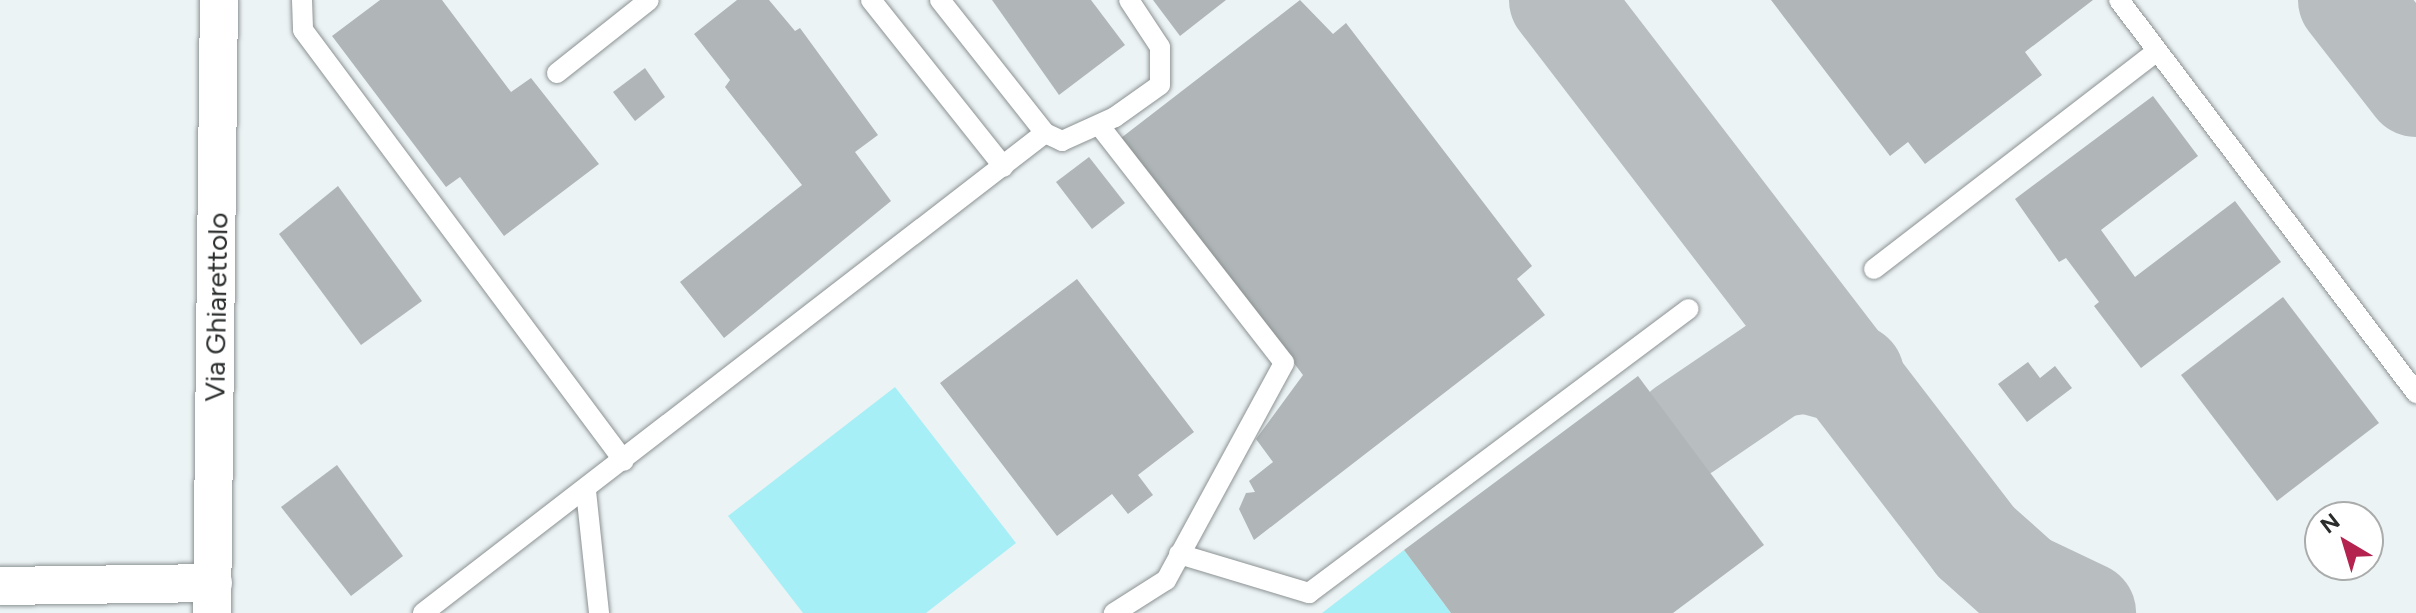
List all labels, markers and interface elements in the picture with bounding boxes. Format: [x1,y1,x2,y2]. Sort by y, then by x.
street label: Via Ghiarettolo [198,212,234,402]
north arrow [2304,501,2384,581]
text: N [2315,507,2345,539]

